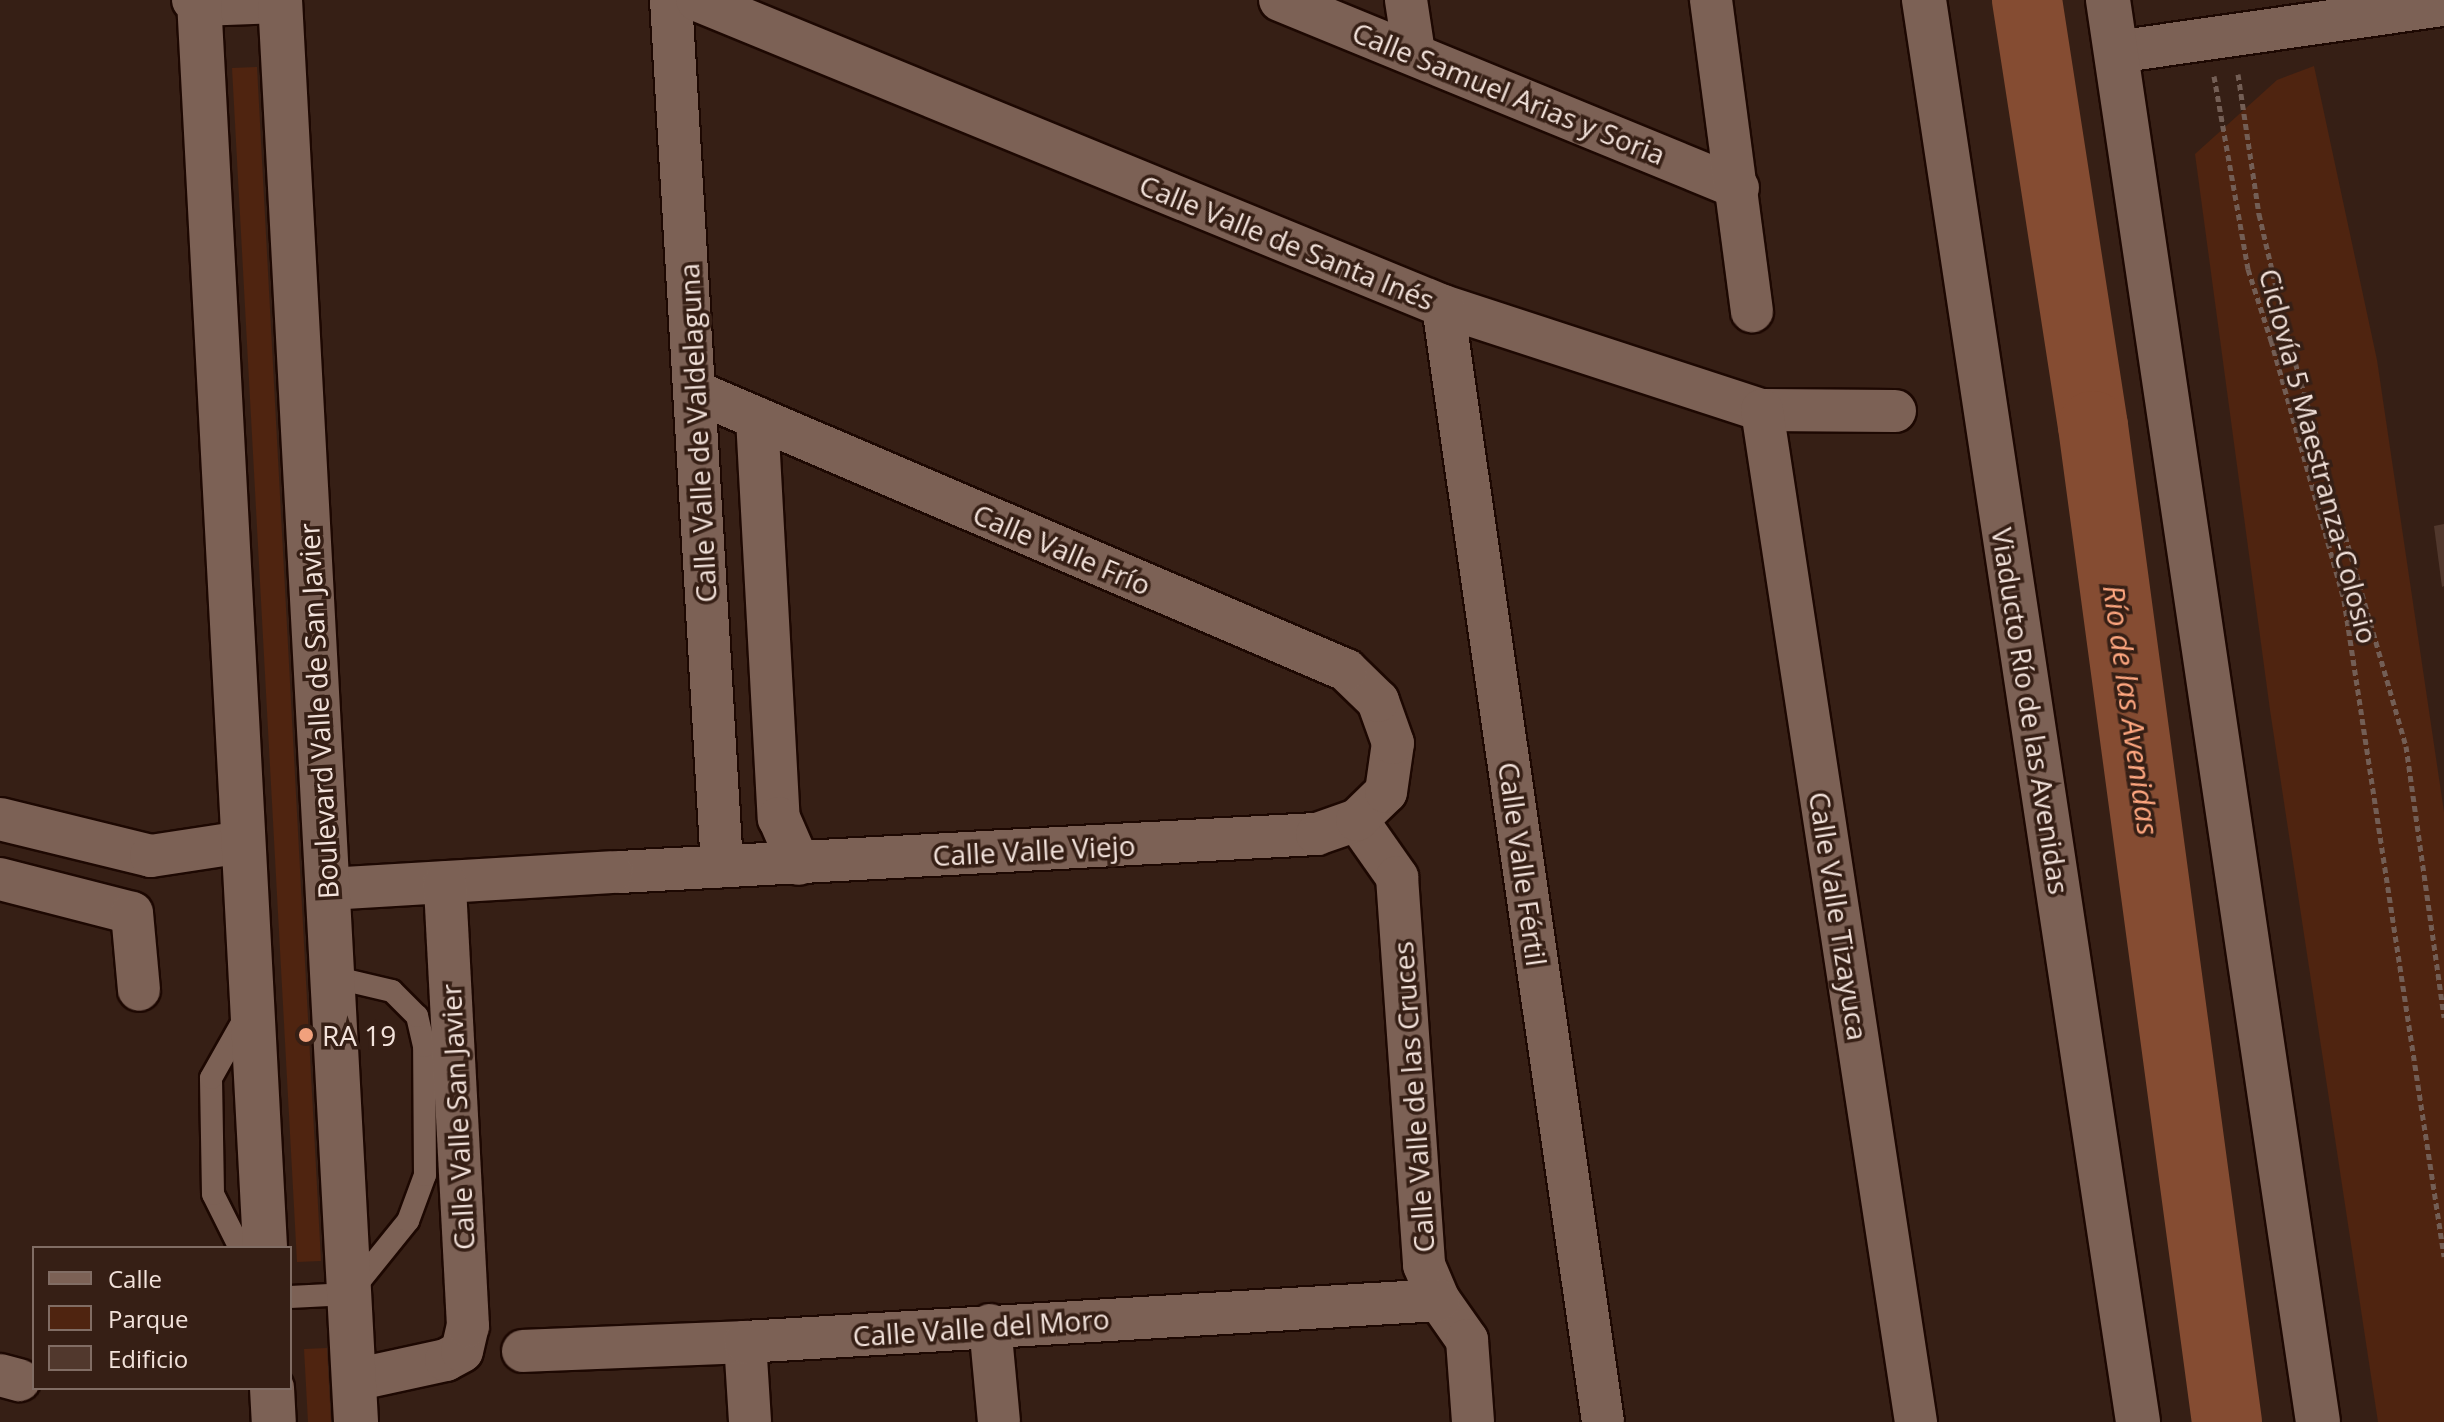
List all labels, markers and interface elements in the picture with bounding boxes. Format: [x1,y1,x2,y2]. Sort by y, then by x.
street label: Calle Samuel Arias y Soria [1348,15,1670,171]
street label: Calle Valle de Santa Inés [1135,167,1439,317]
street label: Calle Valle de Valdelaguna [671,262,723,604]
street label: Ciclovía 5 Maestranza-Colosio [2253,265,2385,647]
street label: Calle Valle Frío [968,497,1156,601]
street label: Boulevard Valle de San Javier [291,522,345,900]
street label: Viaducto Río de las Avenidas [1985,525,2077,897]
water label: Río de las Avenidas [2096,583,2166,837]
street label: Calle Valle Fértil [1492,760,1554,968]
street label: Calle Valle Tizayuca [1803,789,1875,1043]
street label: Calle Valle Viejo [932,828,1136,872]
street label: Calle Valle de las Cruces [1385,940,1441,1254]
street label: Calle Valle San Javier [433,983,481,1251]
place label: RA 19 [322,1018,396,1052]
marker: RA 19 [297,1026,315,1044]
legend [32,1246,292,1390]
text: Calle [108,1262,162,1295]
street label: Calle Valle del Moro [852,1301,1110,1353]
text: Parque [108,1302,188,1335]
text: Edificio [108,1342,188,1375]

